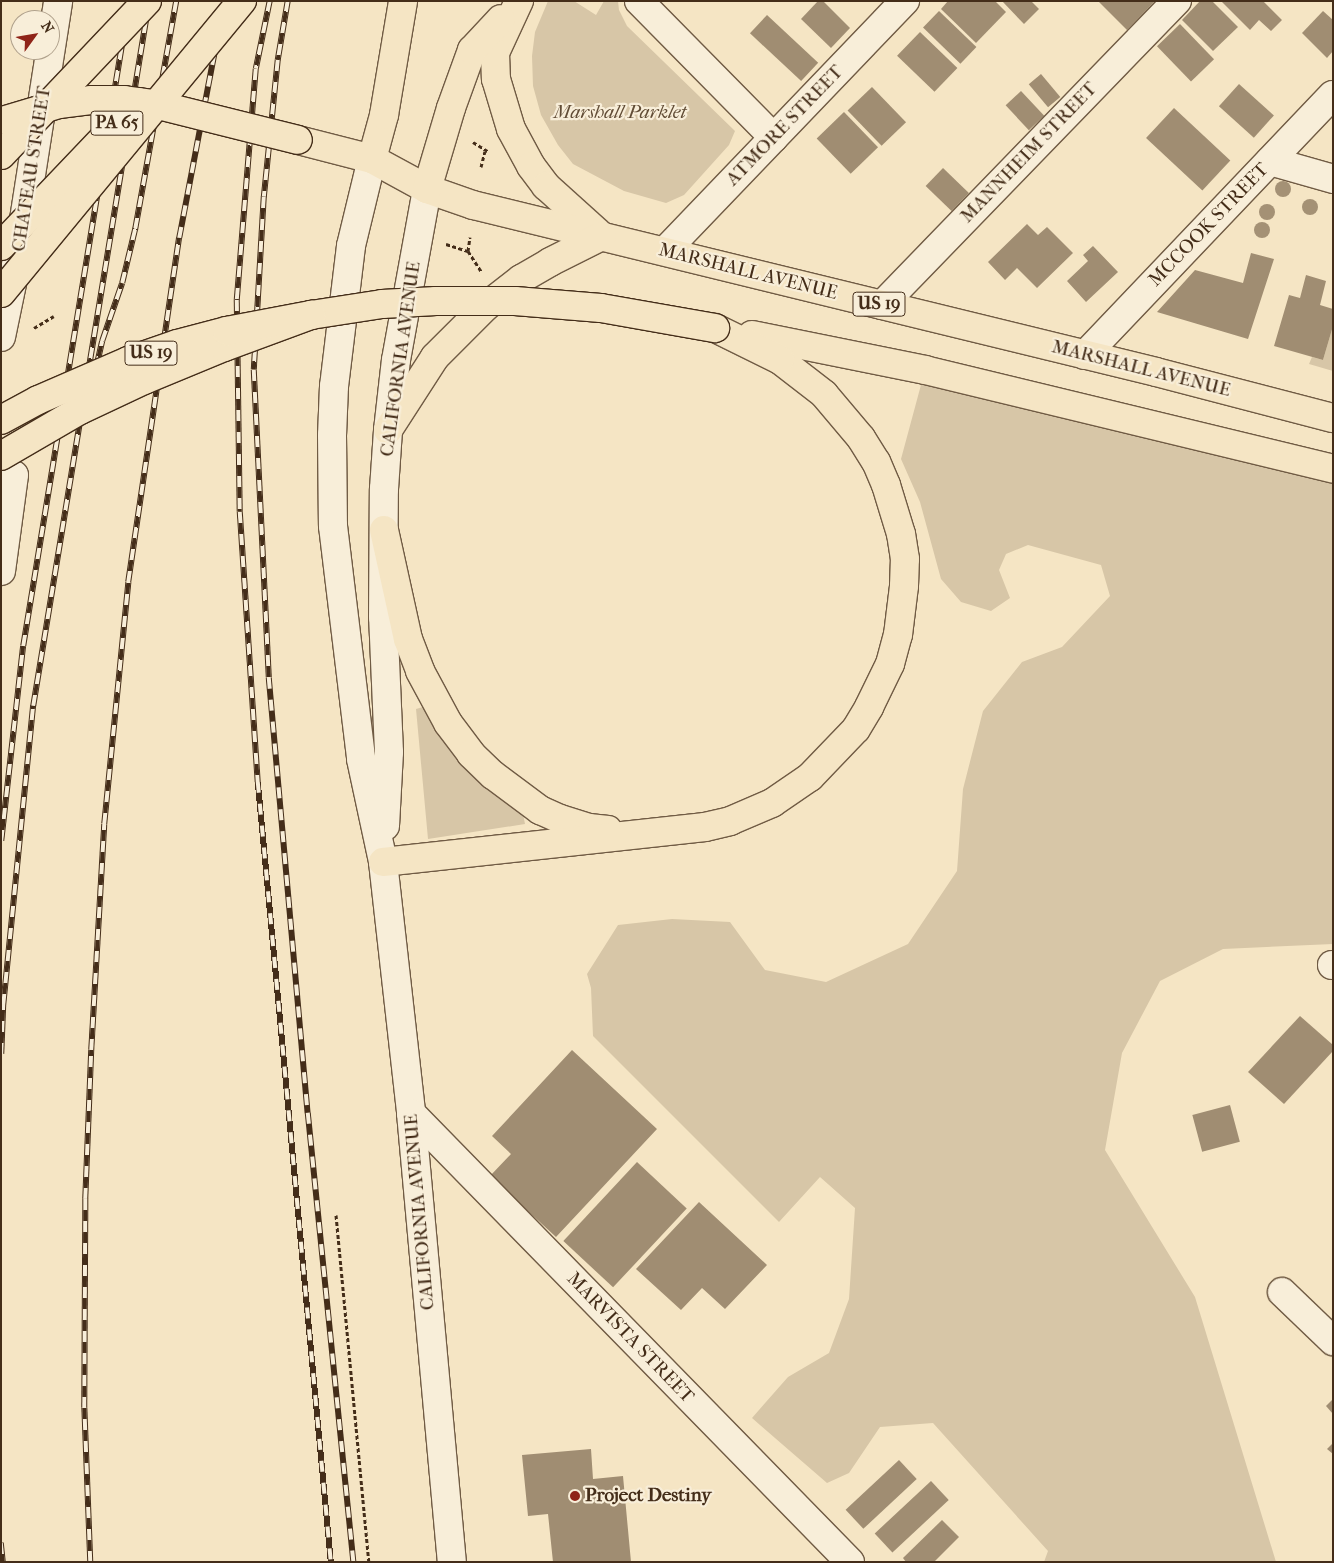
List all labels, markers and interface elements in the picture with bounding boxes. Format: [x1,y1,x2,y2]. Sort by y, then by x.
north arrow [10,10,60,60]
text: N [37,18,57,36]
street label: ATMORE STREET [722,61,848,191]
street label: MANNHEIM STREET [956,78,1102,228]
street label: CHATEAU STREET [8,85,56,253]
park label: Marshall Parklet [554,102,686,124]
road number: PA 65 [90,108,144,138]
street label: MCCOOK STREET [1144,158,1274,292]
street label: MARSHALL AVENUE [656,239,840,305]
street label: CALIFORNIA AVENUE [376,260,426,458]
road number: US 19 [852,288,906,320]
street label: MARSHALL AVENUE [1049,336,1233,402]
road number: US 19 [124,338,178,368]
street label: CALIFORNIA AVENUE [400,1113,440,1311]
street label: MARVISTA STREET [562,1268,698,1408]
place label: Project Destiny [585,1485,711,1507]
marker: Project Destiny [569,1490,581,1502]

